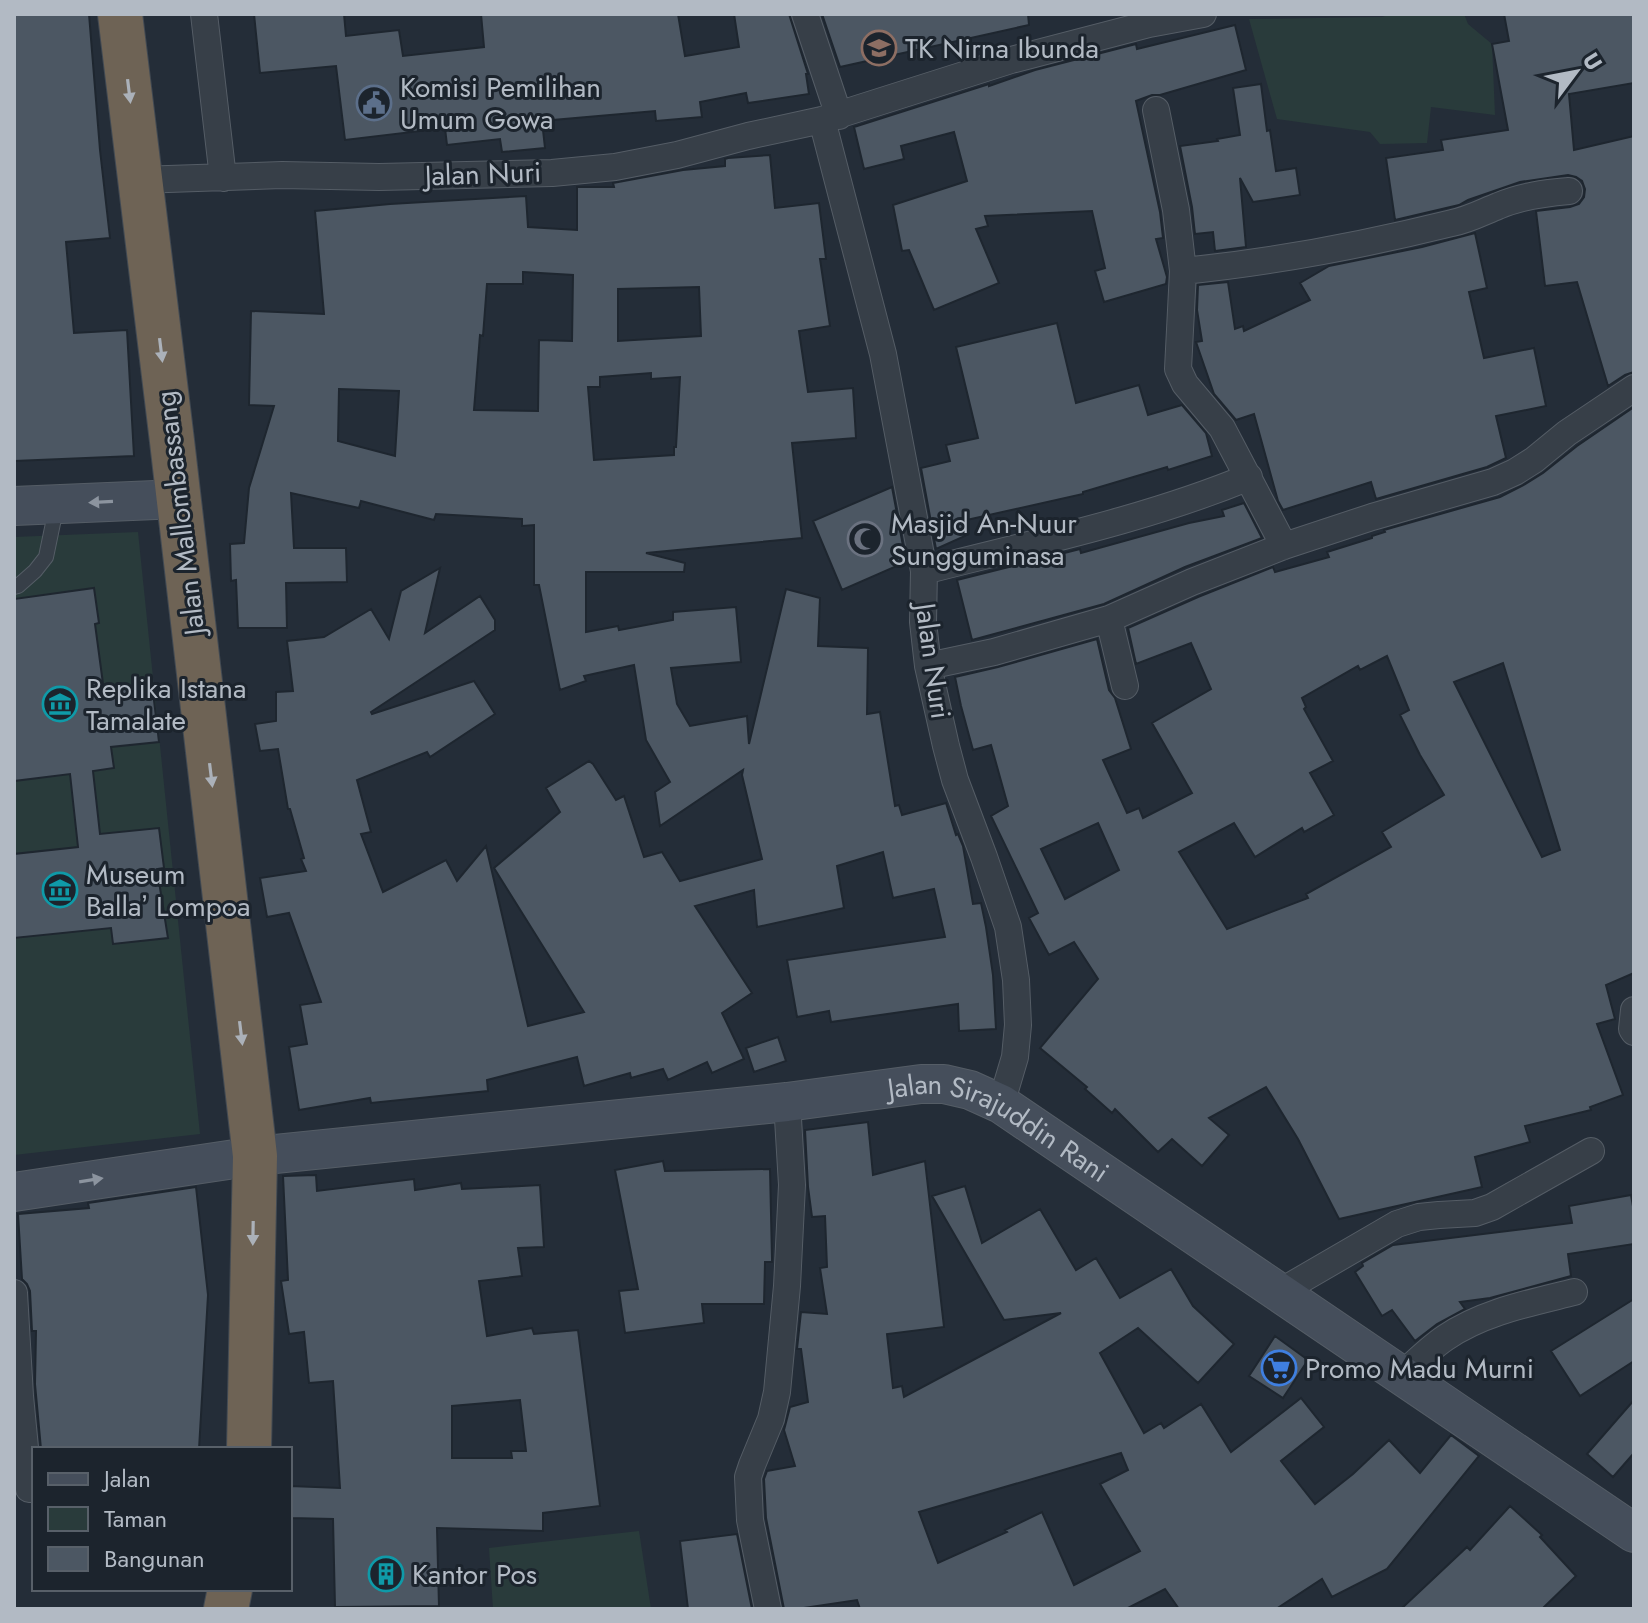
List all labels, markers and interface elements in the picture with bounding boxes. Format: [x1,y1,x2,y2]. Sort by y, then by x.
place label: TK Nirna Ibunda [905,28,1099,69]
school or university icon: TK Nirna Ibunda [860,29,898,67]
north arrow [1536,32,1616,112]
text: U [1575,46,1611,76]
place label: Komisi Pemilihan Umum Gowa [400,67,601,140]
one-way arrow [123,79,136,104]
public building icon: Komisi Pemilihan Umum Gowa [355,84,393,122]
street label: Jalan Nuri [420,151,542,197]
one-way arrow [154,337,167,362]
street label: Jalan Mallombassang [145,389,216,641]
one-way arrow [88,496,113,509]
place label: Masjid An-Nuur Sungguminasa [891,503,1077,576]
mosque icon: Masjid An-Nuur Sungguminasa [846,520,884,558]
street label: Jalan Nuri [904,597,961,722]
place label: Replika Istana Tamalate [86,668,246,741]
museum icon: Replika Istana Tamalate [41,685,79,723]
one-way arrow [205,762,218,787]
place label: Museum Ballaʼ Lompoa [86,854,251,927]
museum icon: Museum Ballaʼ Lompoa [41,871,79,909]
one-way arrow [234,1021,247,1046]
street label: Jalan Sirajuddin Rani [881,1063,1117,1192]
one-way arrow [79,1174,104,1186]
one-way arrow [247,1221,260,1246]
place label: Promo Madu Murni [1305,1348,1534,1389]
supermarket icon: Promo Madu Murni [1260,1349,1298,1387]
legend [32,1447,292,1591]
text: Jalan [101,1461,151,1496]
text: Taman [104,1501,167,1536]
text: Bangunan [104,1541,205,1576]
place label: Kantor Pos [412,1554,537,1595]
building icon: Kantor Pos [367,1555,405,1593]

